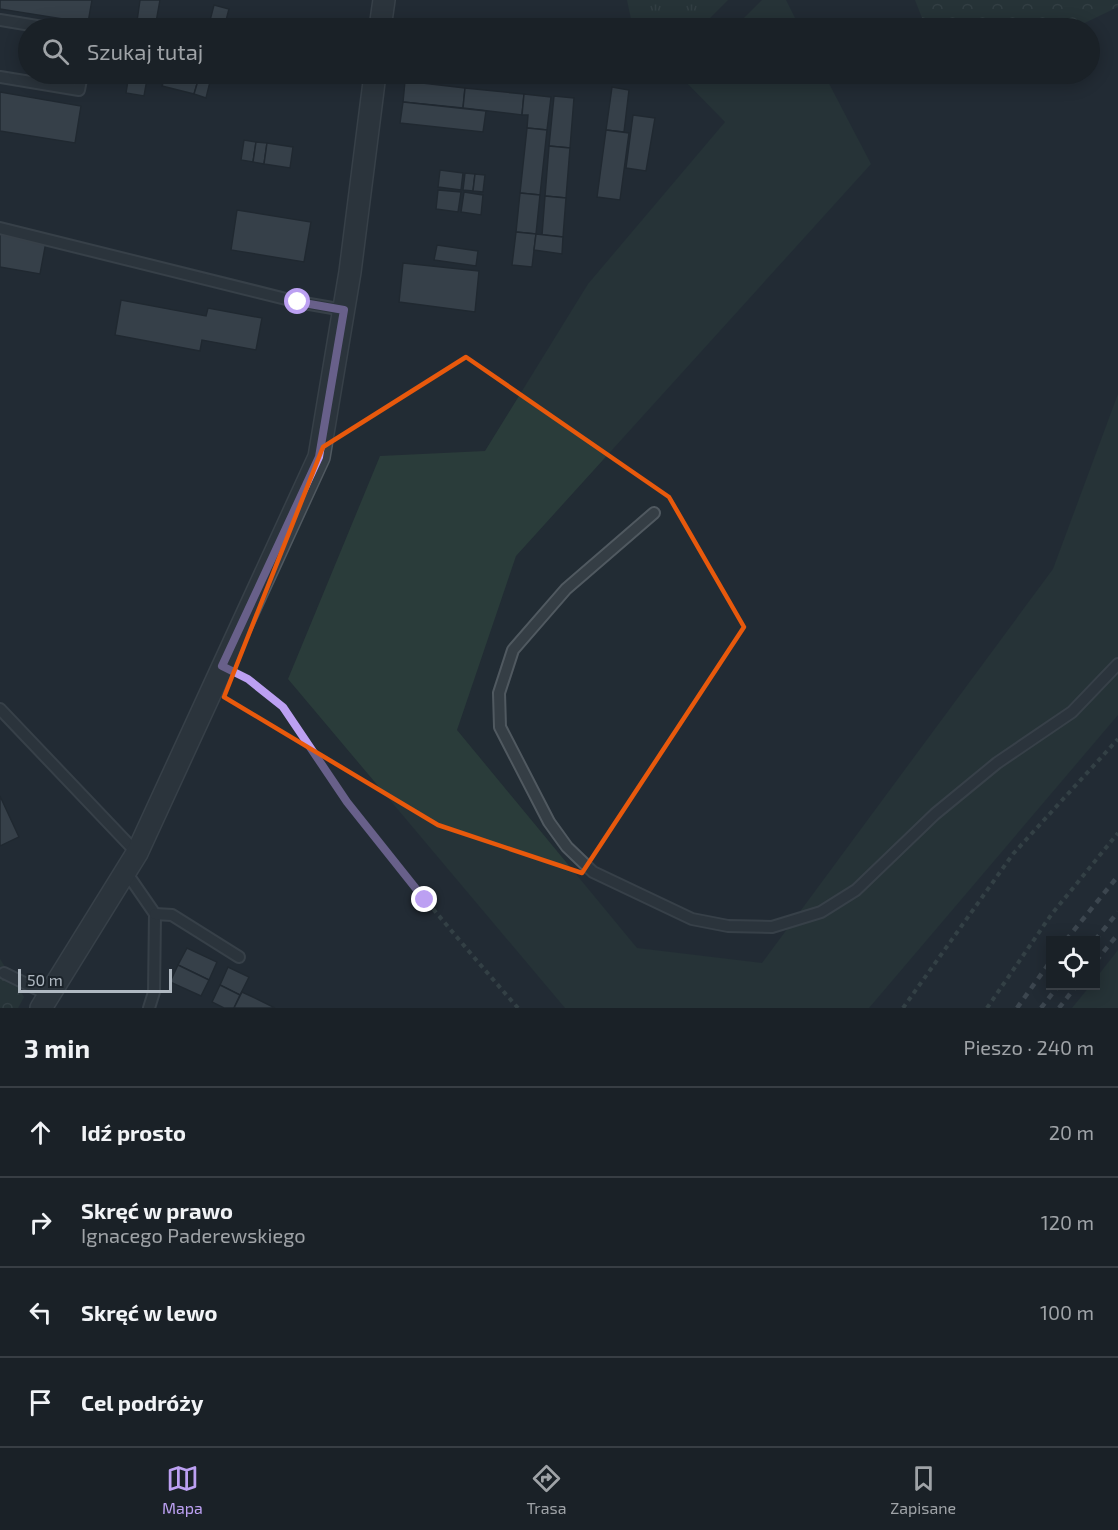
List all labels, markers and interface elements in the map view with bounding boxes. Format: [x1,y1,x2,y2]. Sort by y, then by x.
search box [18,18,1100,84]
icon: search [39,35,72,68]
text: Szukaj tutaj [87,38,203,64]
route start [284,288,310,314]
route end [411,886,437,912]
map controls [1046,936,1100,990]
button: locate [1046,936,1100,990]
scale bar [18,966,172,994]
text: 50 m [27,970,63,989]
text: 3 min [24,1032,90,1063]
text: Pieszo · 240 m [964,1035,1094,1059]
icon: ahead [24,1116,57,1149]
text: Idź prosto [81,1119,186,1145]
text: 20 m [1049,1120,1094,1144]
text: Skręć w prawo [81,1197,233,1223]
icon: right [24,1206,57,1239]
text: 120 m [1041,1210,1094,1234]
text: Ignacego Paderewskiego [81,1223,306,1247]
icon: left [24,1296,57,1329]
text: Skręć w lewo [81,1299,218,1325]
text: 100 m [1040,1300,1094,1324]
icon: arrive [24,1386,57,1419]
text: Cel podróży [81,1389,203,1415]
tab: Mapa [162,1462,203,1517]
tab: Trasa [527,1462,566,1517]
tab: Zapisane [890,1462,956,1517]

